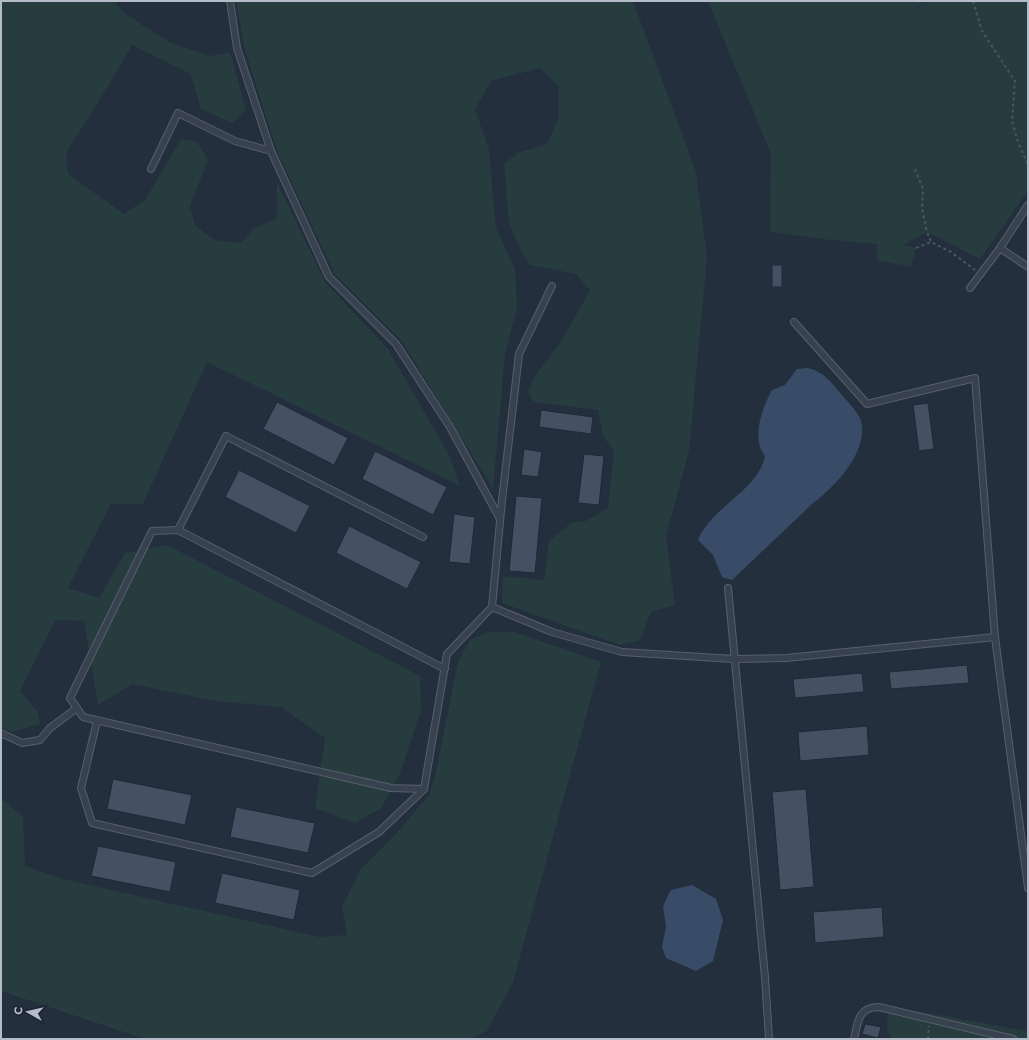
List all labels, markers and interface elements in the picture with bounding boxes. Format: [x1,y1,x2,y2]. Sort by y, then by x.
north arrow [8,992,48,1032]
text: С [11,1006,26,1016]

